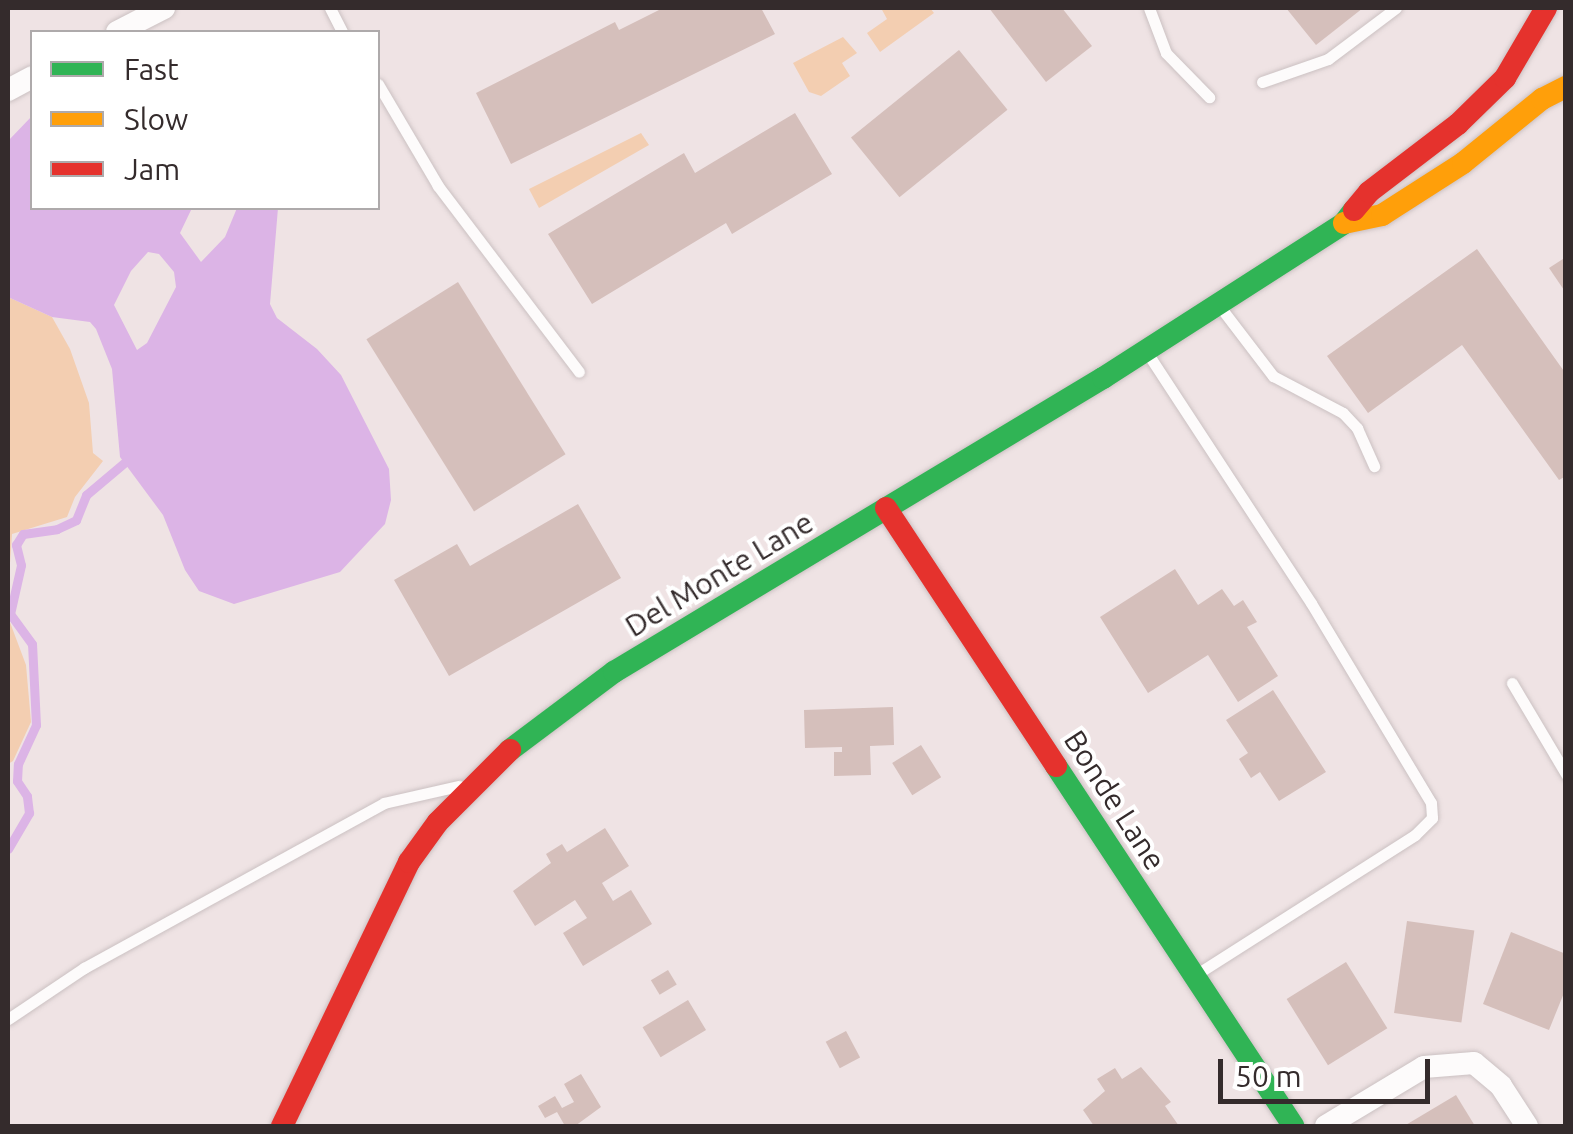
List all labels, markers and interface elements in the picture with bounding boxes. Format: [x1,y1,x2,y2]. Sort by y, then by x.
legend [30,30,380,210]
text: Fast [124,52,179,86]
text: Slow [124,102,188,136]
text: Jam [124,152,180,186]
street label: Del Monte Lane [619,504,819,644]
street label: Bonde Lane [1057,723,1173,877]
scale bar [1223,1039,1436,1101]
text: 50 m [1235,1059,1302,1093]

